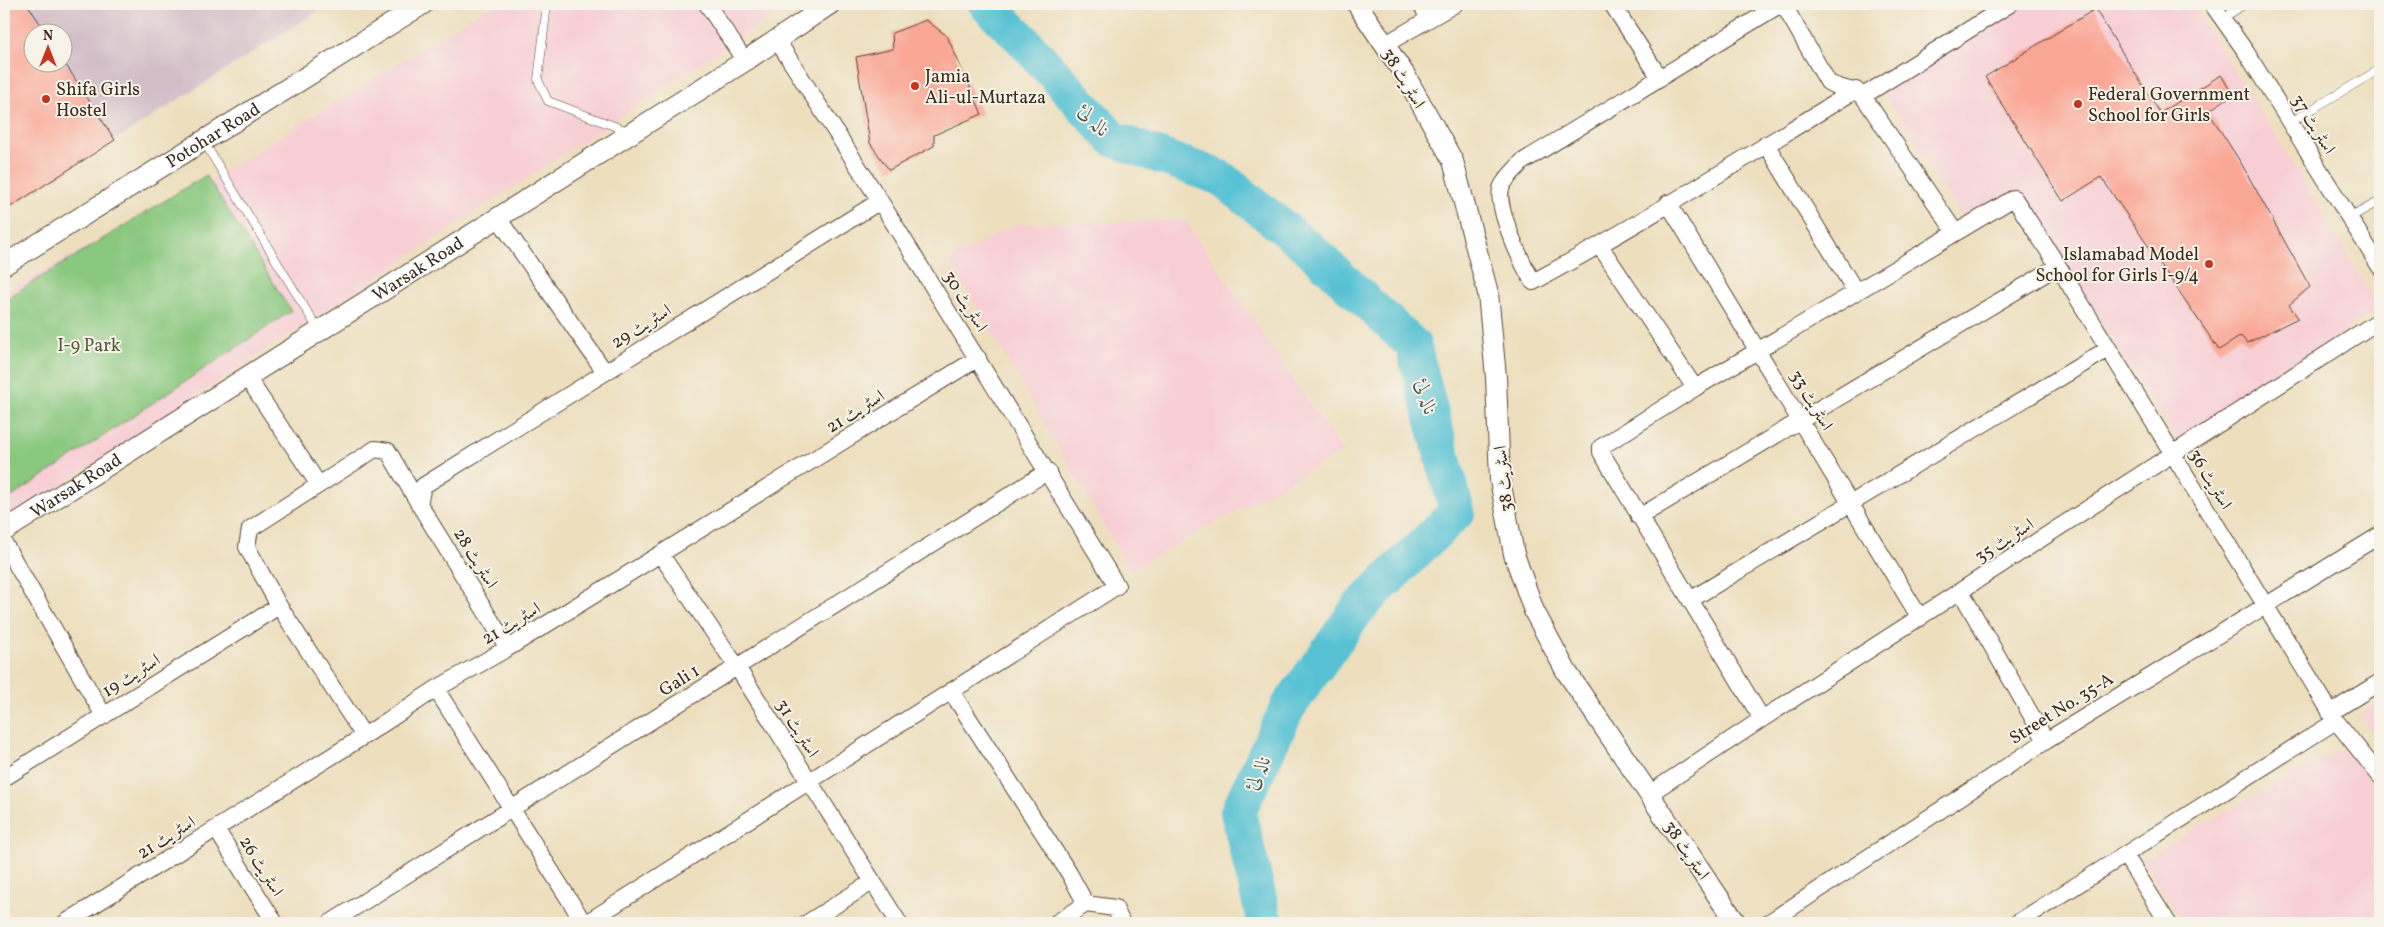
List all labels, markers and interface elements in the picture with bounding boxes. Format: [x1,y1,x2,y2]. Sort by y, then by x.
north arrow [22,22,72,72]
text: N [43,27,53,46]
street label: اسٹریٹ 38 [1375,44,1431,114]
place label: Jamia Ali-ul-Murtaza [925,65,1046,111]
place label: Shifa Girls Hostel [56,78,140,124]
marker: Jamia Ali-ul-Murtaza [909,80,921,92]
place label: Federal Government School for Girls [2088,83,2250,129]
street label: اسٹریٹ 37 [2285,90,2341,160]
marker: Shifa Girls Hostel [40,93,52,105]
street label: Potohar Road [162,97,266,175]
water label: نالہ لئ [1071,98,1115,143]
marker: Federal Government School for Girls [2072,98,2084,110]
street label: Warsak Road [368,231,469,308]
place label: Islamabad Model School for Girls I-9/4 [2035,243,2199,289]
marker: Islamabad Model School for Girls I-9/4 [2203,258,2215,270]
street label: اسٹریٹ 30 [936,266,993,337]
street label: اسٹریٹ 29 [607,299,677,356]
park label: I-9 Park [57,334,121,359]
street label: اسٹریٹ 33 [1783,366,1839,436]
water label: نالہ لئ [1407,375,1442,418]
street label: اسٹریٹ 21 [822,384,890,440]
street label: اسٹریٹ 38 [1489,444,1520,513]
street label: اسٹریٹ 36 [2182,445,2238,515]
street label: Warsak Road [26,448,127,525]
street label: اسٹریٹ 35 [1970,513,2039,570]
street label: اسٹریٹ 28 [446,524,503,594]
street label: اسٹریٹ 21 [477,597,546,652]
street label: اسٹریٹ 19 [98,648,166,704]
street label: Gali 1 [655,659,705,703]
street label: Street No. 35-A [2005,667,2119,751]
street label: اسٹریٹ 31 [769,695,824,763]
water label: نالہ لئ [1238,751,1278,796]
street label: اسٹریٹ 21 [133,810,201,866]
street label: اسٹریٹ 38 [1657,816,1715,886]
street label: اسٹریٹ 26 [232,832,289,902]

